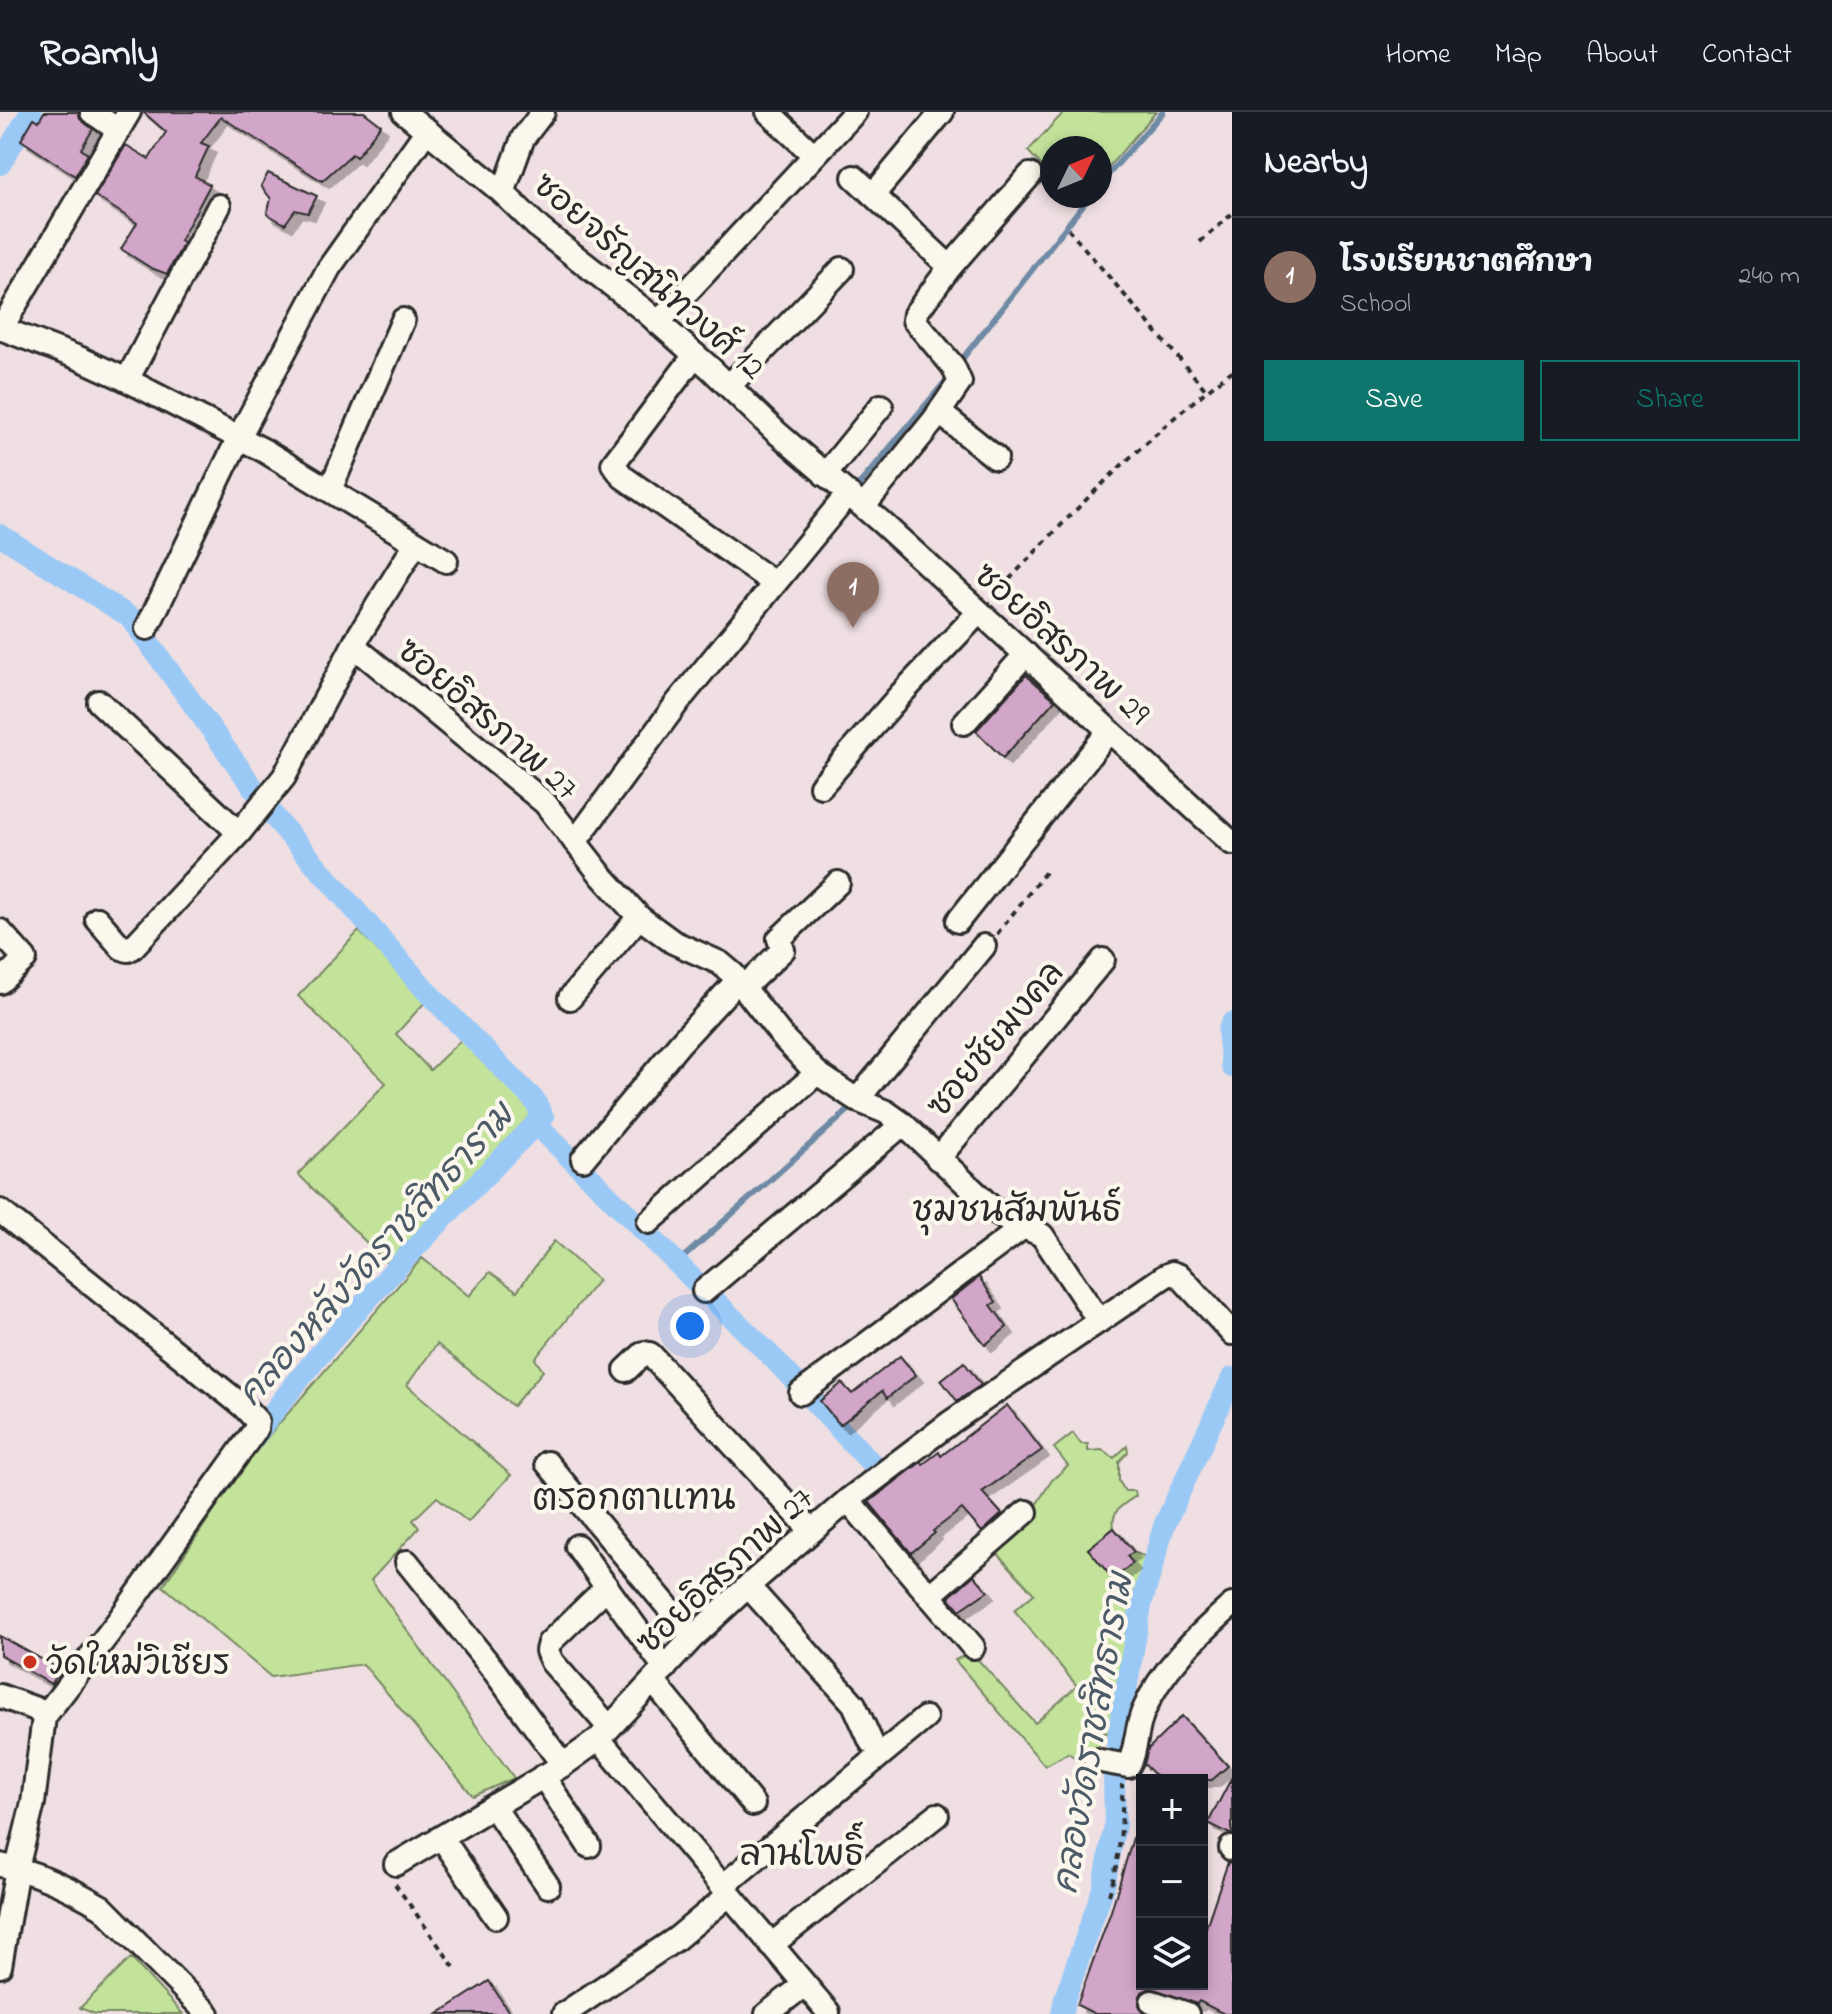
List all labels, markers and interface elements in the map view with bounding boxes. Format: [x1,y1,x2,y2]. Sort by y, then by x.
text: Roamly [40,27,158,83]
text: Home [1385,35,1451,76]
text: Map [1495,35,1542,76]
text: About [1586,35,1658,76]
text: Contact [1702,35,1792,76]
north arrow [1040,136,1112,208]
text: Nearby [1264,139,1368,189]
street label: ซอยจรัญสนิทวงศ์ 12 [520,163,775,393]
text: โรงเรียนชาตศึกษา [1340,242,1593,286]
text: 1 [1286,258,1294,296]
text: 240 m [1738,258,1800,296]
text: School [1340,286,1411,324]
button: Save [1264,360,1524,441]
button: Share [1540,360,1800,441]
street label: ซอยอิสรภาพ 29 [961,553,1160,739]
pin: 1 [827,562,879,628]
street label: ซอยอิสรภาพ 27 [384,628,588,814]
street label: ซอยชัยมงคล [916,951,1078,1130]
water label: คลองหลังวัดราชสิทธาราม [226,1090,530,1419]
district label: ชุมชนสัมพันธ์ [912,1186,1122,1239]
your location [670,1306,710,1346]
district label: ตรอกตาแทน [532,1474,736,1527]
street label: ซอยอิสรภาพ 27 [627,1476,827,1667]
water label: คลองวัดราชสิทธาราม [1041,1566,1150,1898]
place label: วัดใหม่วิเชียร [46,1640,230,1691]
marker: วัดใหม่วิเชียร [21,1653,39,1671]
map controls [1136,1774,1208,1990]
button: + [1136,1774,1208,1846]
district label: ลานโพธิ์ [739,1821,865,1883]
button: − [1136,1846,1208,1918]
button: layers [1136,1918,1208,1990]

